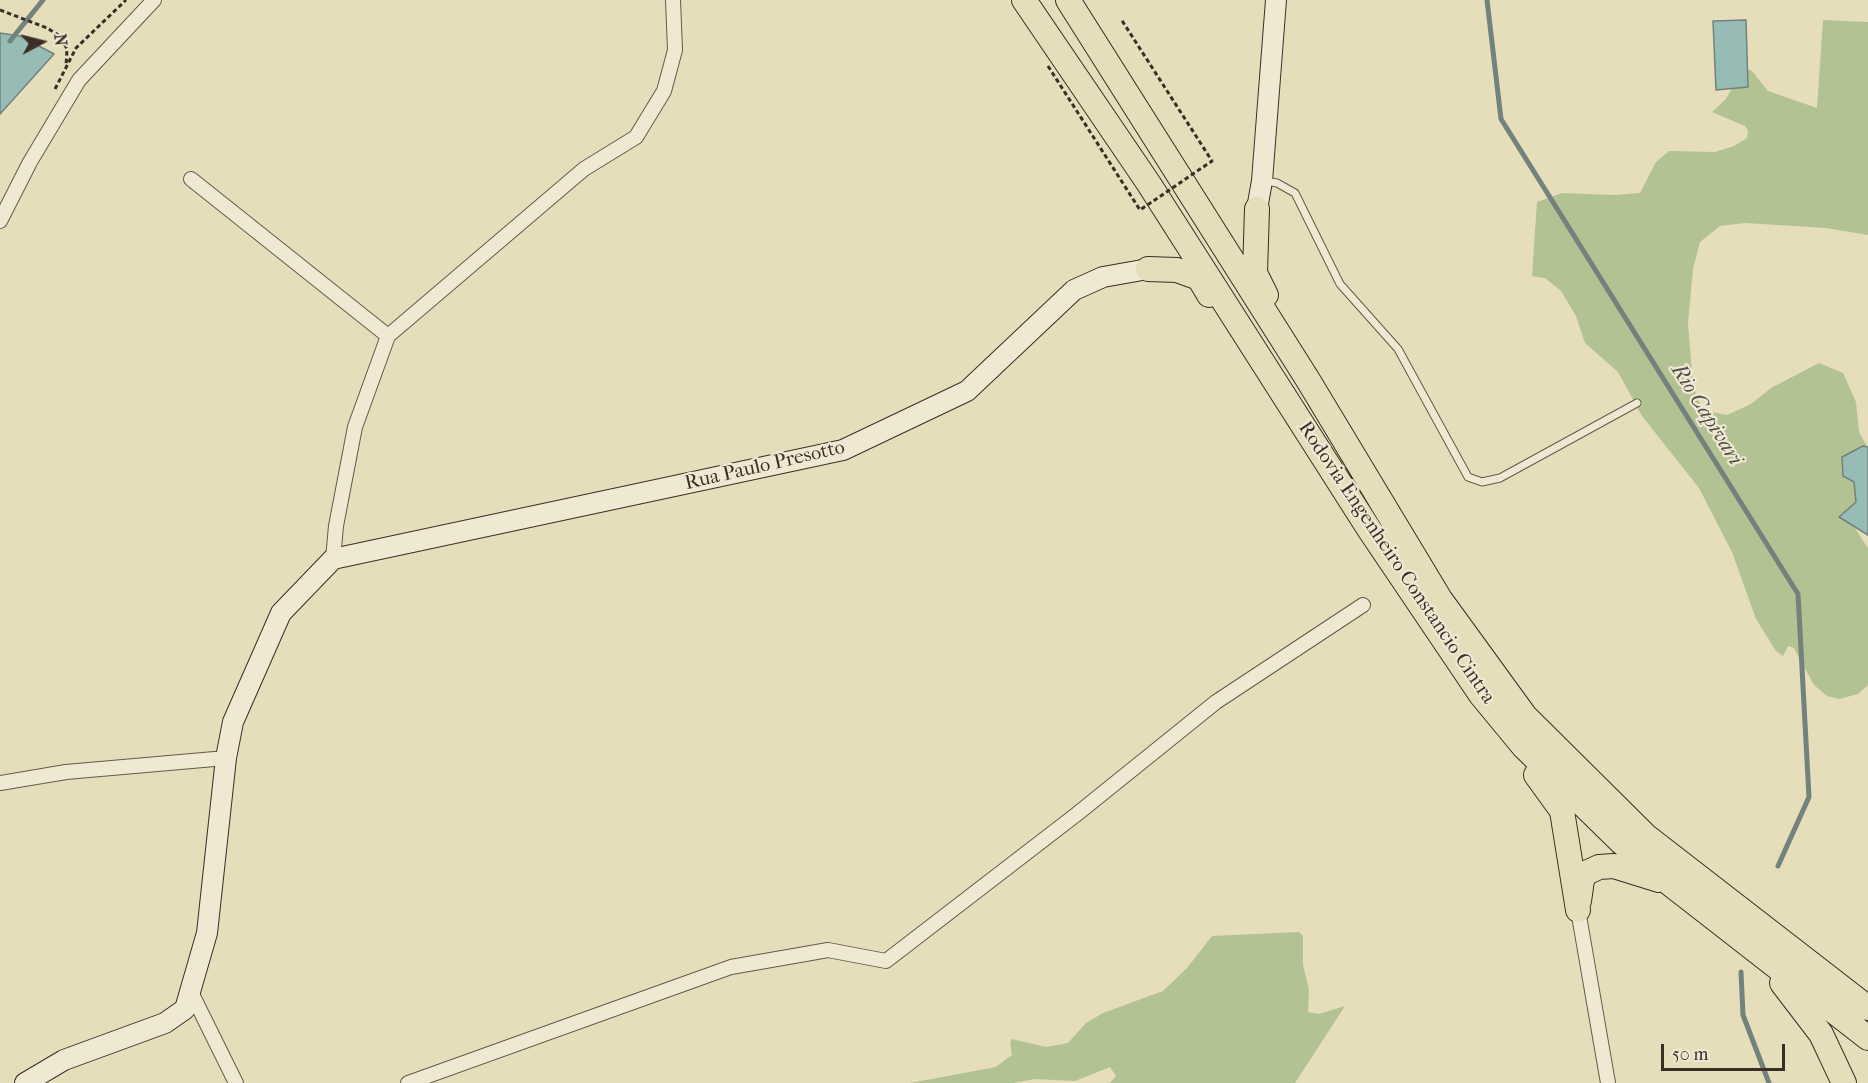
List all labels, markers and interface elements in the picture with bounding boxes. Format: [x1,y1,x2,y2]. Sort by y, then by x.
north arrow [12,12,72,72]
text: N [50,33,71,47]
water label: Rio Capivari [1665,360,1747,470]
street label: Rodovia Engenheiro Constancio Cintra [1292,417,1500,709]
street label: Rua Paulo Presotto [683,436,847,496]
scale bar [1664,1032,1788,1070]
text: 50 m [1672,1044,1708,1065]

